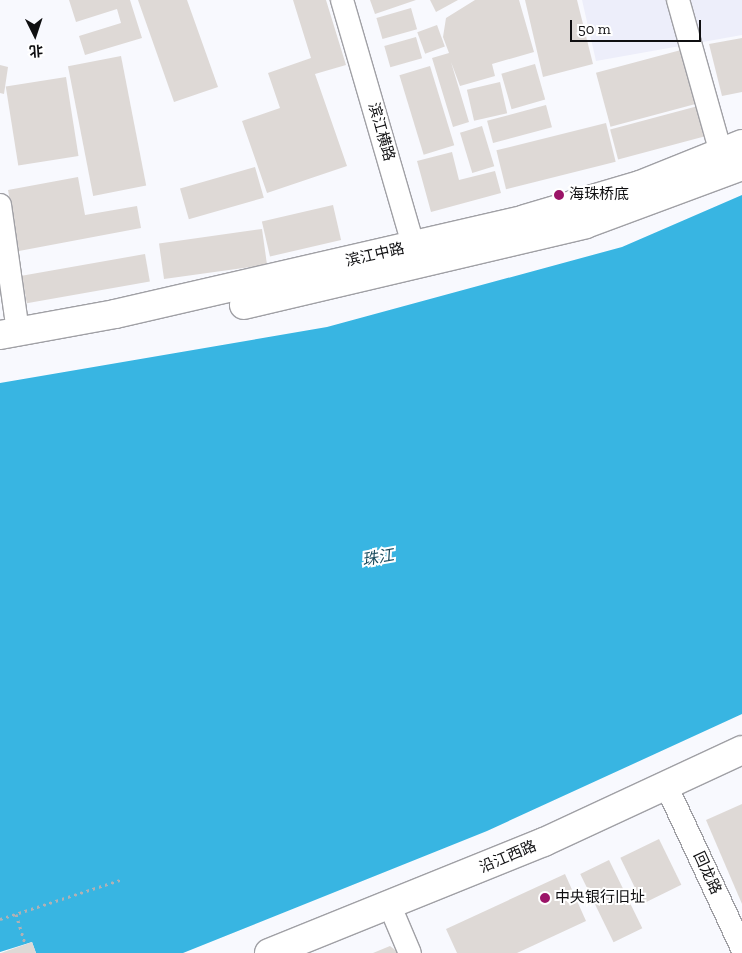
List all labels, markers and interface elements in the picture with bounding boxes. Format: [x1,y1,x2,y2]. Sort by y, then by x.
north arrow [10,10,60,60]
scale bar [572,10,703,42]
text: 50 m [578,20,611,38]
text: 北 [29,41,44,59]
street label: 滨江横路 [364,101,398,163]
place label: 海珠桥底 [569,186,629,204]
marker: 海珠桥底 [553,189,565,201]
street label: 滨江中路 [344,239,406,271]
water label: 珠江 [361,546,395,570]
street label: 沿江西路 [477,837,539,877]
street label: 回龙路 [689,849,725,897]
place label: 中央银行旧址 [555,889,645,907]
marker: 中央银行旧址 [539,892,551,904]

